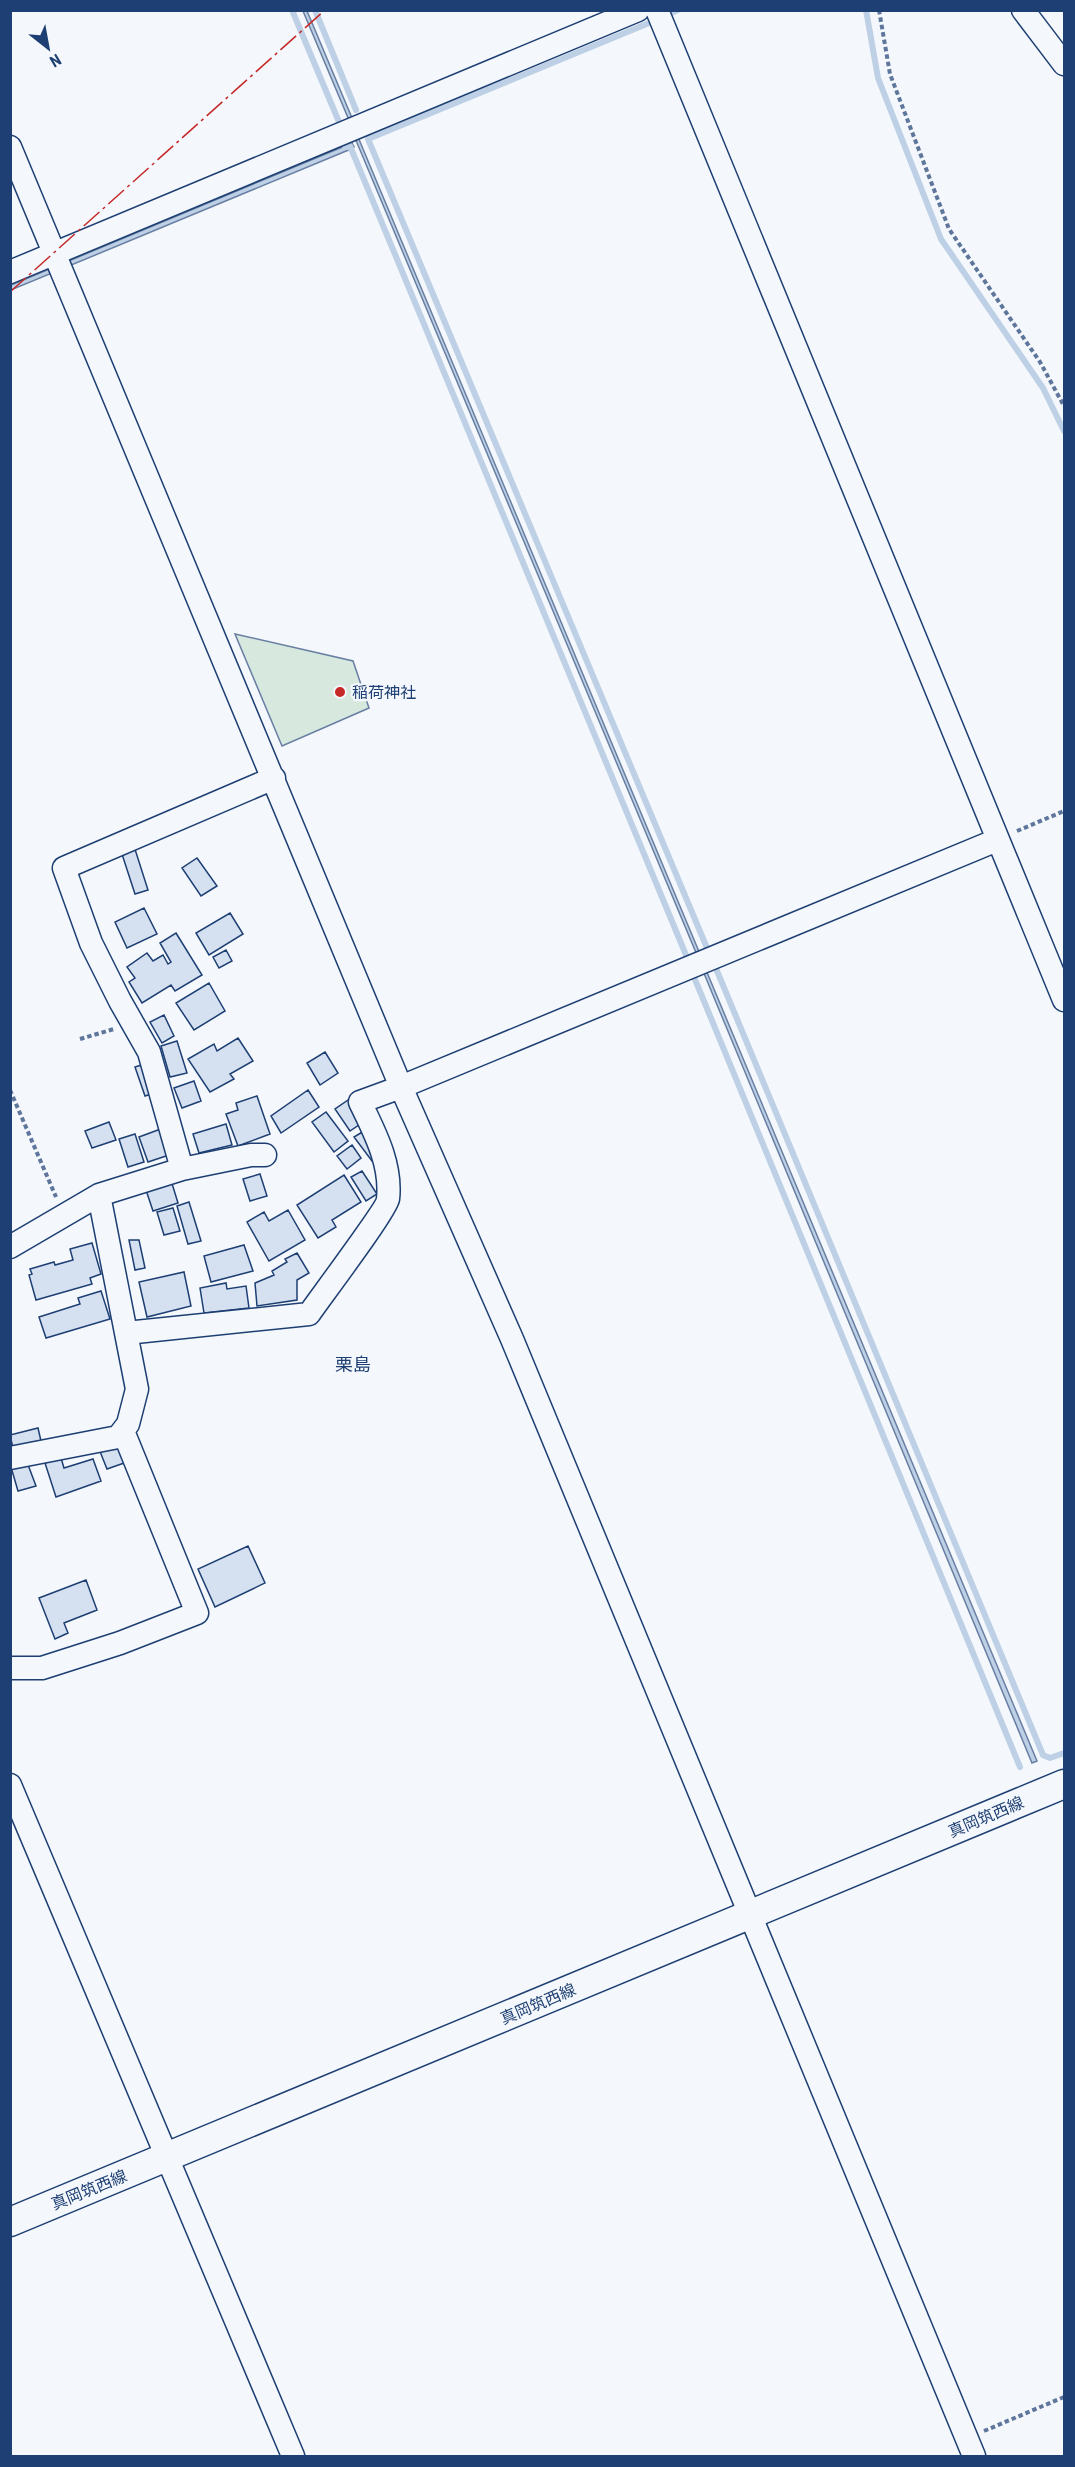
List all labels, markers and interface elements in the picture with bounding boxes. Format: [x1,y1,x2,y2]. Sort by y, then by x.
north arrow [18,18,78,78]
text: N [46,50,65,71]
place label: 稲荷神社 [352,683,416,702]
marker: 稲荷神社 [333,685,347,699]
district label: 栗島 [335,1354,371,1375]
street label: 真岡筑西線 [945,1793,1027,1841]
street label: 真岡筑西線 [497,1980,579,2028]
street label: 真岡筑西線 [48,2166,130,2214]

